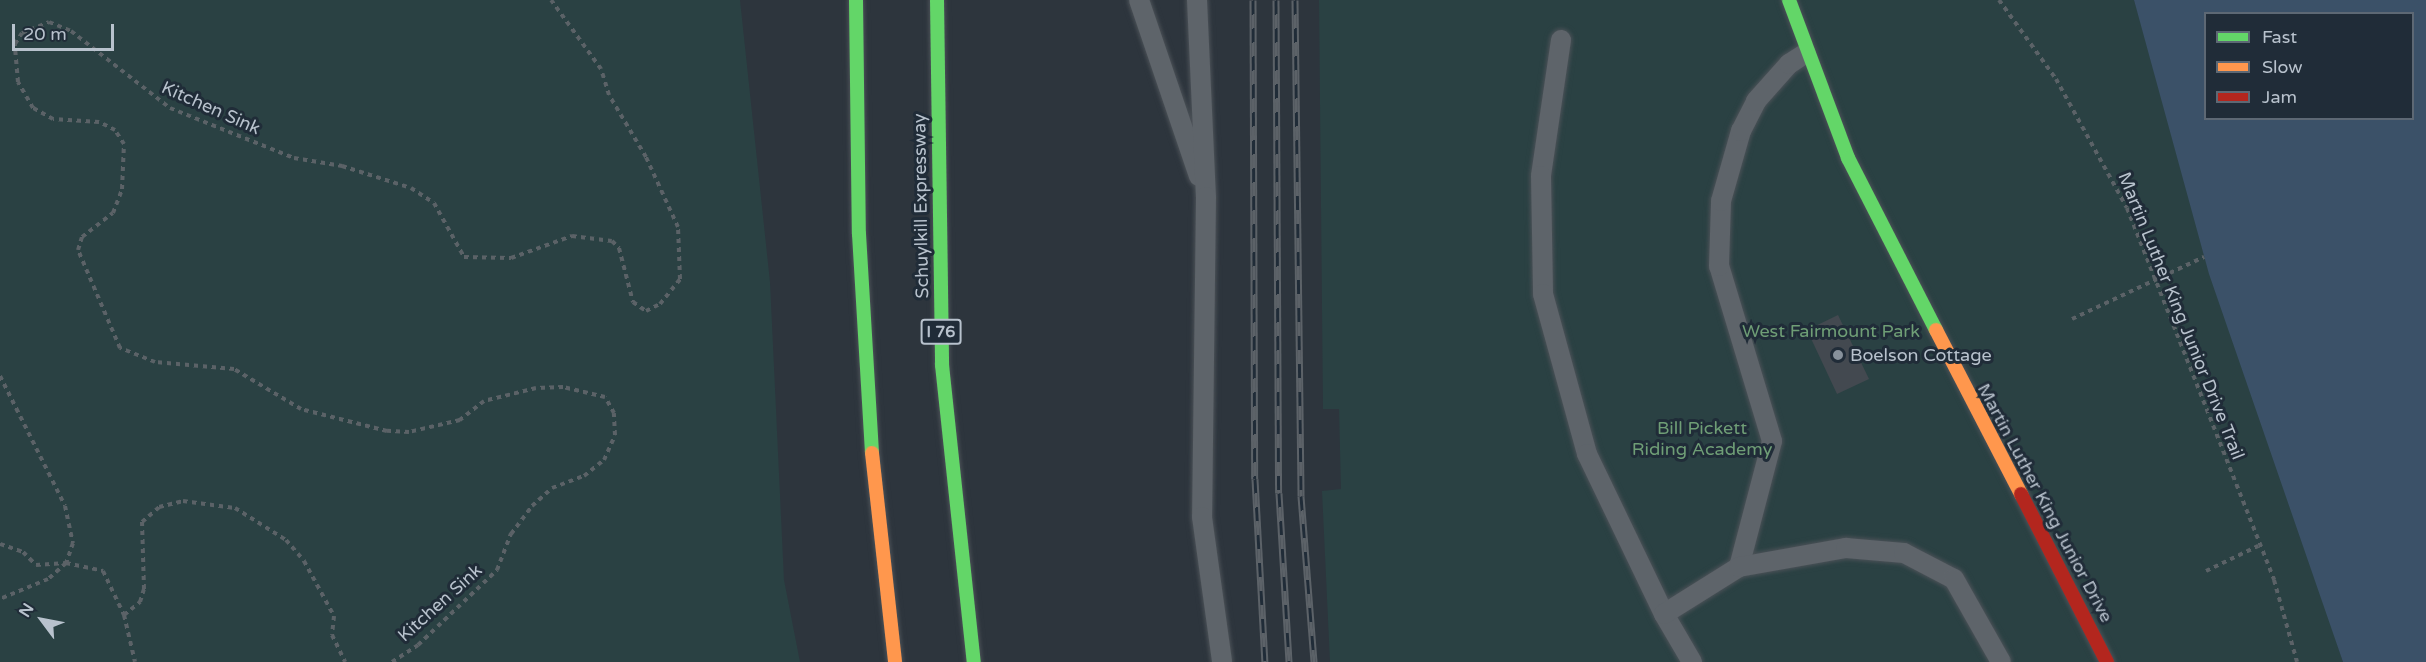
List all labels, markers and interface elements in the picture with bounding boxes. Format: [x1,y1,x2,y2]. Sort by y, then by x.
scale bar [15,12,117,50]
legend [2204,12,2414,120]
text: 20 m [23,23,67,45]
text: Fast [2262,26,2297,48]
text: Slow [2262,56,2303,78]
street label: Kitchen Sink [158,77,264,139]
text: Jam [2262,86,2297,108]
street label: Schuylkill Expressway [909,113,933,299]
street label: Martin Luther King Junior Drive Trail [2113,169,2249,463]
road number: I 76 [920,319,962,345]
park label: West Fairmount Park [1742,320,1920,342]
place label: Boelson Cottage [1850,344,1992,366]
marker: Boelson Cottage [1831,348,1845,362]
street label: Martin Luther King Junior Drive [1973,380,2117,626]
park label: Bill Pickett Riding Academy [1632,418,1772,460]
street label: Kitchen Sink [393,560,487,646]
north arrow [12,590,72,650]
text: N [15,600,39,621]

